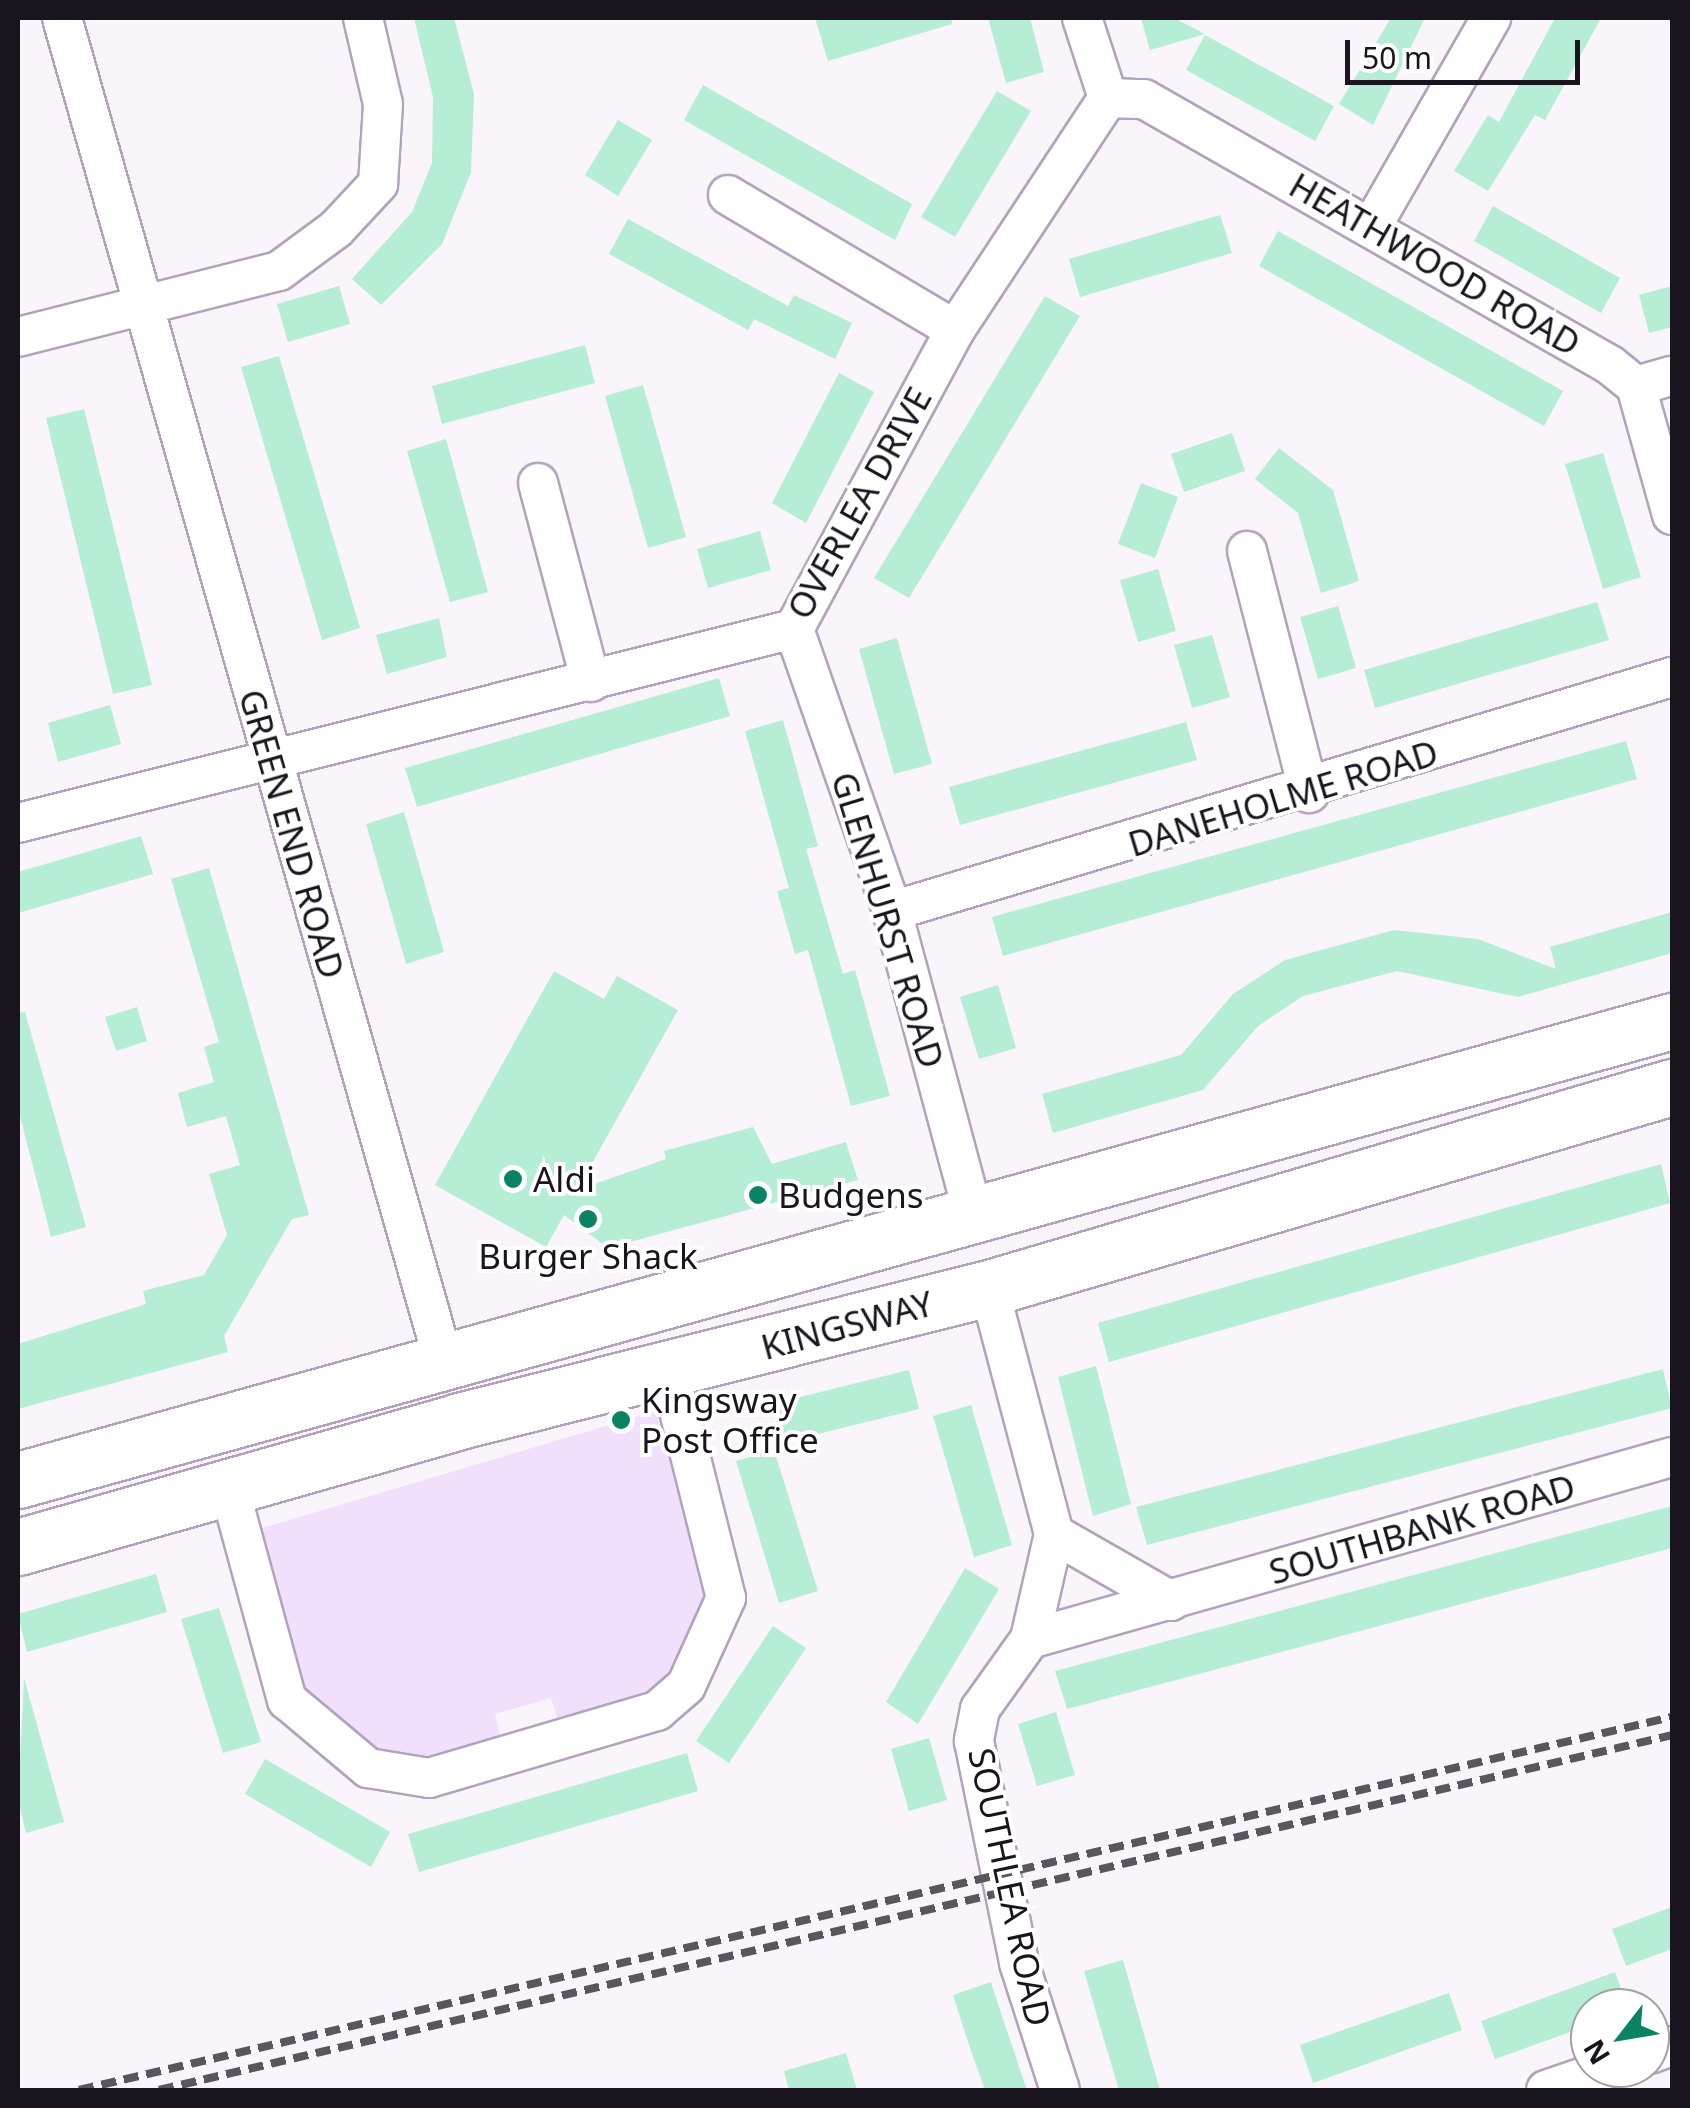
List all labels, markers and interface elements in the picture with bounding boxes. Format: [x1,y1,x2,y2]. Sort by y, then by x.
scale bar [1350,20,1585,82]
text: 50 m [1362,37,1432,78]
street label: HEATHWOOD ROAD [1282,164,1588,364]
street label: OVERLEA DRIVE [778,380,940,626]
street label: GREEN END ROAD [231,685,353,983]
street label: DANEHOLME ROAD [1123,731,1443,865]
street label: GLENHURST ROAD [823,767,953,1073]
place label: Aldi [533,1158,595,1200]
marker: Aldi [502,1168,524,1190]
place label: Budgens [778,1174,924,1216]
marker: Budgens [747,1184,769,1206]
marker: Burger Shack [577,1208,599,1230]
place label: Burger Shack [478,1235,698,1277]
street label: KINGSWAY [757,1282,937,1368]
place label: Kingsway Post Office [641,1379,819,1461]
marker: Kingsway Post Office [610,1409,632,1431]
street label: SOUTHBANK ROAD [1264,1465,1580,1593]
street label: SOUTHLEA ROAD [960,1744,1060,2030]
north arrow [1570,1988,1670,2088]
text: N [1574,2033,1618,2072]

